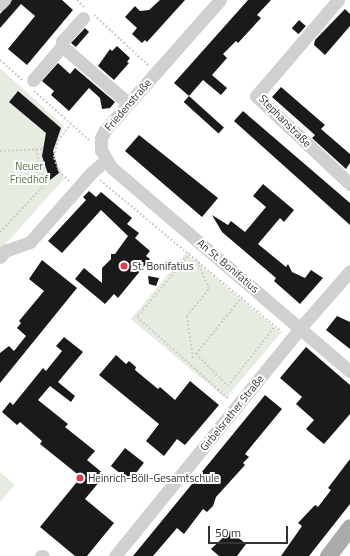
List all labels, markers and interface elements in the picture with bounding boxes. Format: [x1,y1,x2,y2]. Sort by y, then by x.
street label: Friedenstraße [102,76,154,134]
street label: Stephanstraße [256,92,314,150]
park label: Neuer Friedhof [10,160,48,186]
street label: An St. Bonifatius [194,236,262,296]
place label: St. Bonifatius [132,259,194,273]
marker: St. Bonifatius [119,261,129,271]
street label: Girbelsrather Straße [197,372,267,454]
place label: Heinrich-Böll-Gesamtschule [88,471,219,485]
marker: Heinrich-Böll-Gesamtschule [75,473,85,483]
scale bar [210,518,290,544]
text: 50 m [215,523,241,542]

